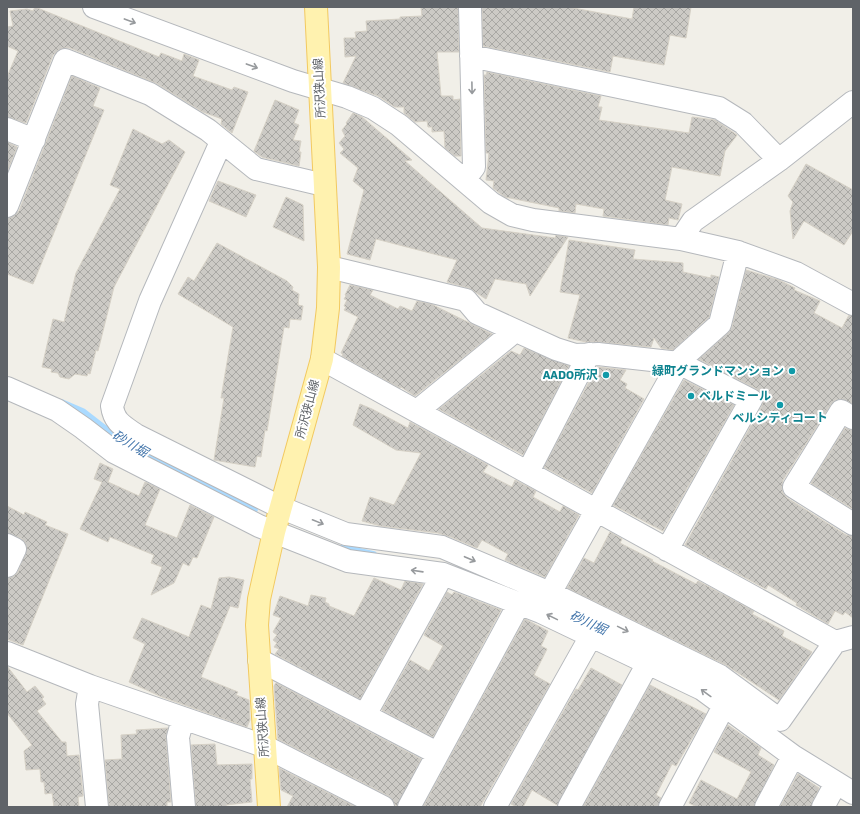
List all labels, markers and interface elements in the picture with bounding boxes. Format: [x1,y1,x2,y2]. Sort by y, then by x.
one-way arrow [124,17,136,25]
street label: 所沢狭山線 [311,58,329,118]
one-way arrow [245,63,258,70]
one-way arrow [468,81,476,94]
place label: 緑町グランドマンション [652,364,784,379]
marker: 緑町グランドマンション [787,366,797,376]
place label: AADO所沢 [543,368,598,383]
marker: AADO所沢 [601,370,611,380]
street label: 所沢狭山線 [293,378,323,440]
place label: ベルドミール [699,389,771,404]
marker: ベルドミール [686,391,696,401]
marker: ベルシティコート [775,400,785,410]
place label: ベルシティコート [732,411,828,426]
water label: 砂川堀 [109,427,153,462]
one-way arrow [311,519,323,527]
one-way arrow [464,556,476,563]
one-way arrow [411,567,424,575]
water label: 砂川堀 [567,608,611,639]
one-way arrow [546,613,558,620]
one-way arrow [617,626,629,633]
one-way arrow [701,689,712,697]
street label: 所沢狭山線 [253,697,273,757]

